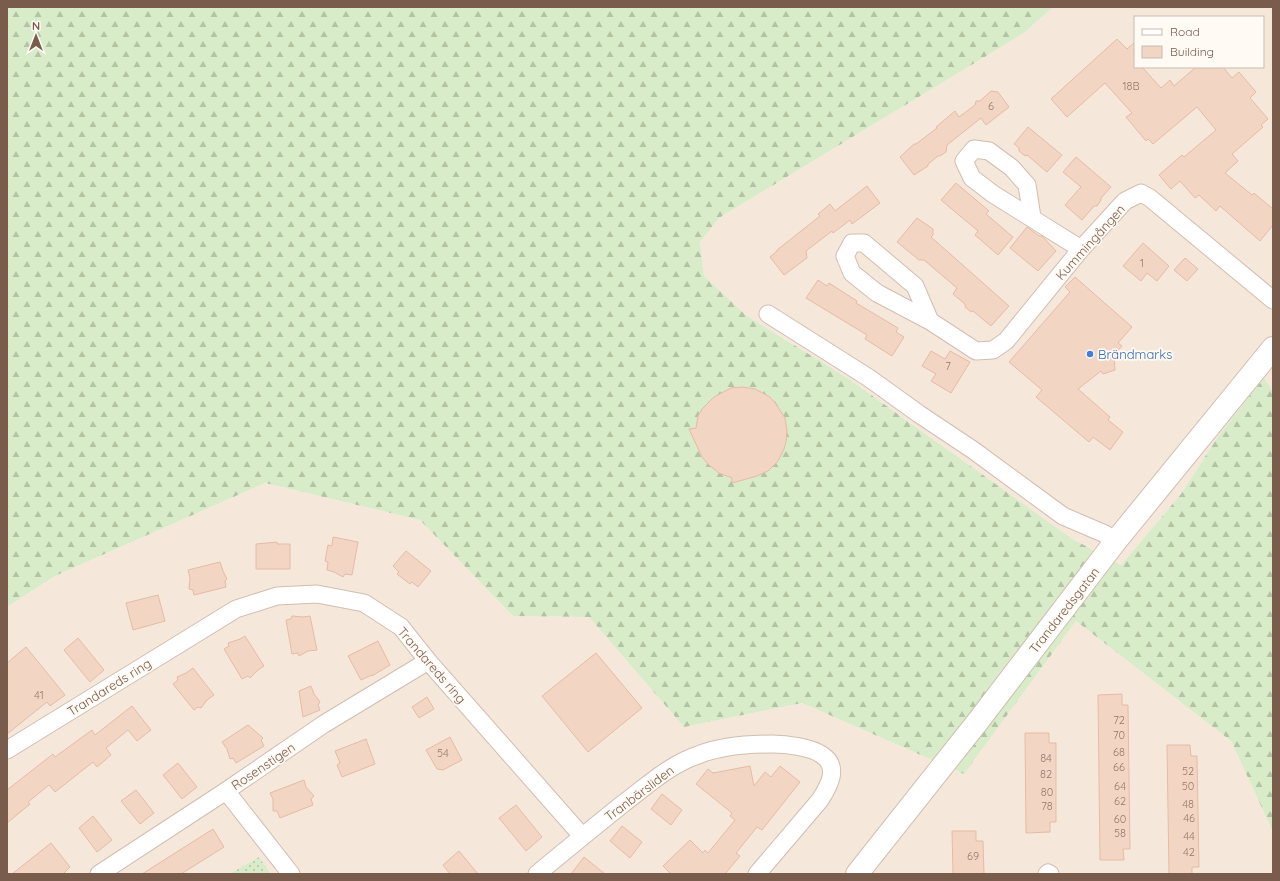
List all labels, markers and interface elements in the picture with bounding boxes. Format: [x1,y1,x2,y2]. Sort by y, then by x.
north arrow [16,16,56,56]
legend [1134,16,1264,68]
text: N [32,19,40,33]
text: Road [1170,24,1200,39]
text: Building [1170,44,1214,59]
house number: 18B [1122,79,1140,93]
house number: 6 [988,99,994,113]
street label: Kummingången [1052,201,1128,283]
house number: 1 [1140,256,1144,270]
place label: Brändmarks [1098,346,1172,362]
marker: Brändmarks [1085,349,1095,359]
house number: 7 [945,359,951,373]
street label: Trandaredsgatan [1025,564,1103,656]
street label: Trandareds ring [394,623,470,707]
street label: Trandareds ring [64,655,154,719]
house number: 41 [34,688,44,702]
house number: 72 [1113,713,1125,727]
house number: 70 [1113,728,1125,742]
street label: Rosenstigen [228,739,298,793]
house number: 68 [1113,745,1125,759]
house number: 54 [437,746,449,760]
house number: 84 [1040,751,1052,765]
house number: 66 [1113,760,1125,774]
street label: Tranbärsliden [601,762,677,824]
house number: 52 [1182,764,1194,778]
house number: 82 [1040,767,1052,781]
house number: 64 [1114,779,1126,793]
house number: 50 [1182,779,1194,793]
house number: 80 [1041,785,1053,799]
house number: 62 [1114,794,1126,808]
house number: 48 [1182,797,1194,811]
house number: 78 [1041,799,1053,813]
house number: 46 [1183,811,1195,825]
house number: 60 [1114,812,1126,826]
house number: 58 [1114,826,1126,840]
house number: 44 [1183,829,1195,843]
house number: 42 [1183,845,1195,859]
house number: 69 [967,849,979,863]

